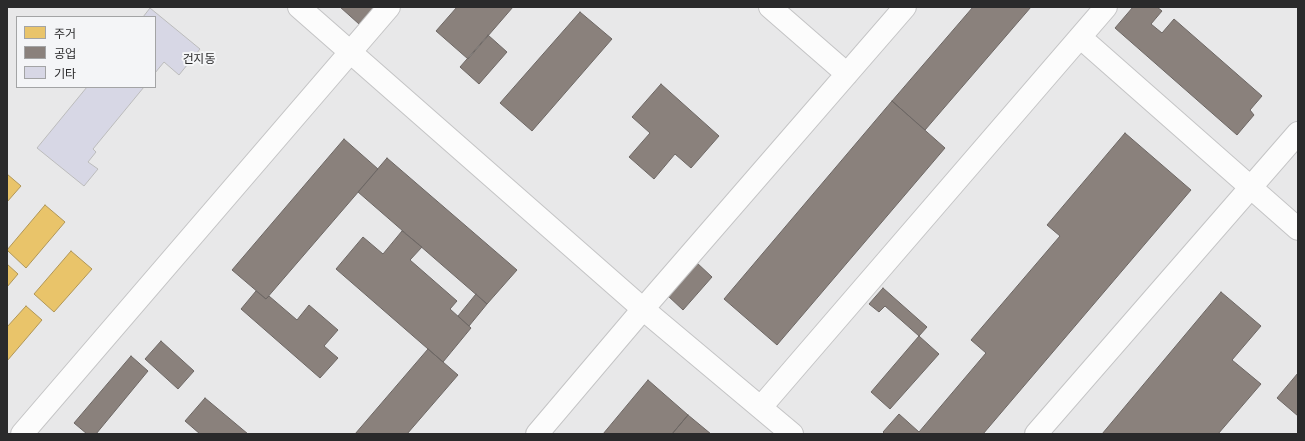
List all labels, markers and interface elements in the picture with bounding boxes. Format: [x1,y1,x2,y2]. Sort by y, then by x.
legend [16,16,156,88]
text: 주거 [54,27,76,41]
text: 공업 [54,47,76,61]
district label: 건지동 [182,52,216,66]
text: 기타 [54,67,76,81]

